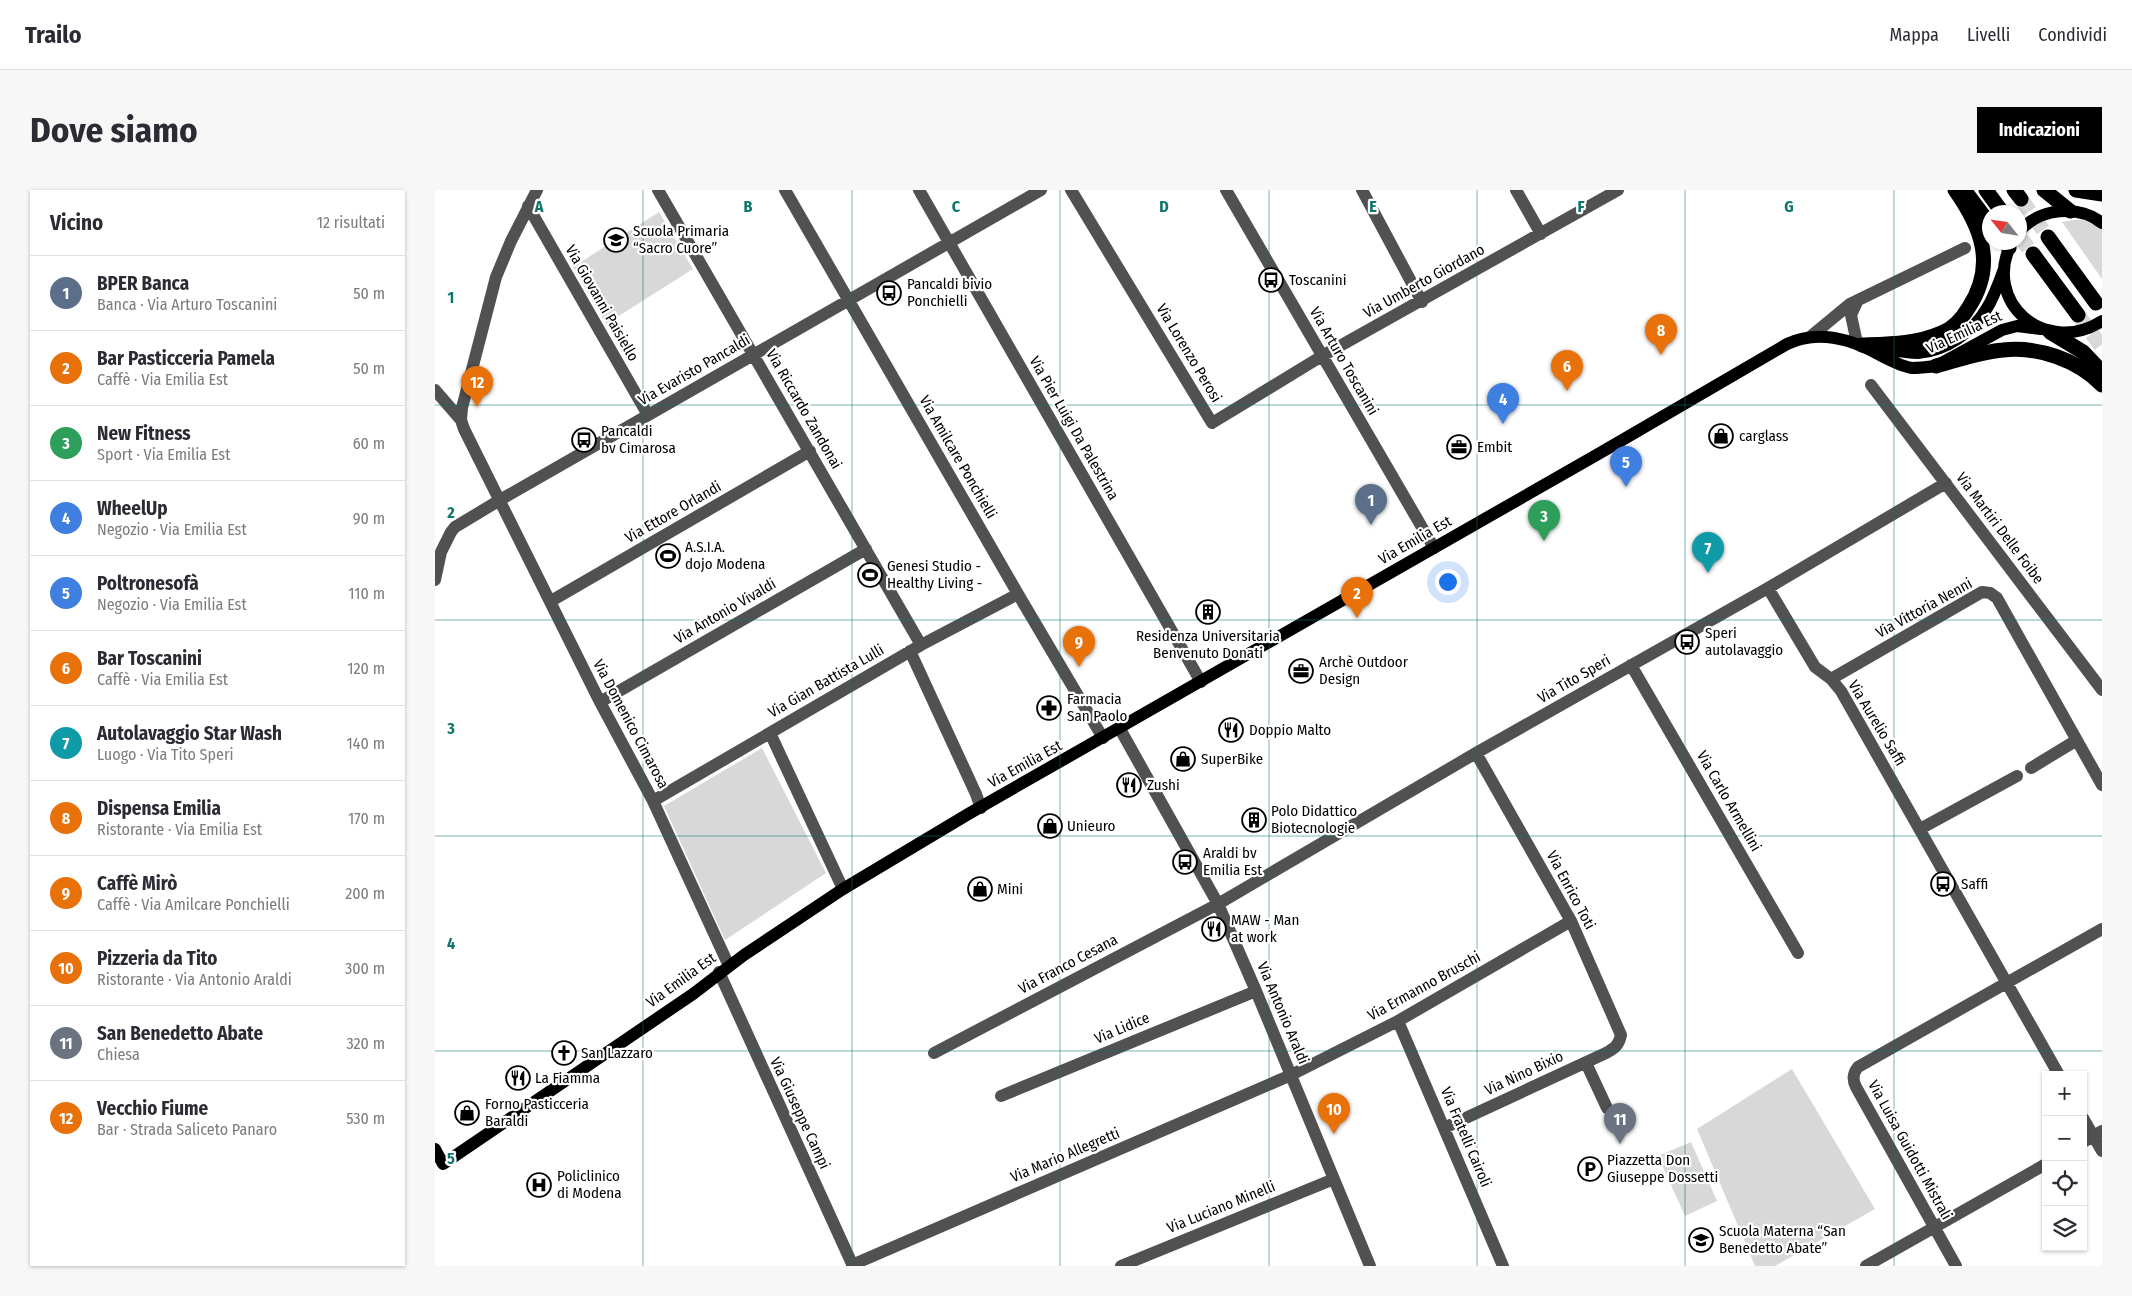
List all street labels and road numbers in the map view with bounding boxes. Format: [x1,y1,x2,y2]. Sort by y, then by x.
street label: Via Umberto Giordano [1360,240,1488,322]
street label: Via Giovanni Paisiello [561,242,643,364]
street label: Via Lorenzo Perosi [1153,301,1225,405]
street label: Via Arturo Toscanini [1306,304,1382,418]
street label: Via Emilia Est [1923,307,2005,357]
street label: Via Evaristo Pancaldi [635,331,753,409]
street label: Via Riccardo Zandonai [762,346,846,472]
street label: Via Pier Luigi Da Palestrina [1025,353,1123,503]
street label: Via Amilcare Ponchielli [915,392,1001,522]
street label: Via Martiri Delle Foibe [1952,469,2048,587]
street label: Via Ettore Orlandi [622,477,724,547]
street label: Via Emilia Est [1375,512,1455,568]
street label: Via Vittoria Nenni [1873,574,1975,642]
street label: Via Antonio Vivaldi [671,575,779,647]
street label: Via Gian Battista Lulli [765,641,887,721]
street label: Via Tito Speri [1534,651,1614,707]
street label: Via Domenico Cimarosa [589,656,673,792]
street label: Via Aurelio Saffi [1844,677,1910,769]
street label: Via Emilia Est [985,736,1065,792]
street label: Via Carlo Armellini [1693,748,1765,854]
street label: Via Enrico Toti [1543,848,1599,932]
street label: Via Franco Cesana [1015,930,1121,998]
street label: Via Ermanno Bruschi [1364,948,1484,1024]
street label: Via Emilia Est [643,949,719,1011]
street label: Via Antonio Araldi [1253,959,1313,1067]
street label: Via Lidice [1092,1008,1152,1048]
street label: Via Nino Bixio [1482,1047,1566,1099]
street label: Via Giuseppe Campi [766,1054,834,1172]
street label: Via Luisa Guidotti Mistrali [1864,1077,1956,1223]
street label: Via Fratelli Cairoli [1437,1084,1495,1190]
street label: Via Mario Allegretti [1008,1124,1122,1186]
street label: Via Luciano Minelli [1164,1177,1278,1237]

